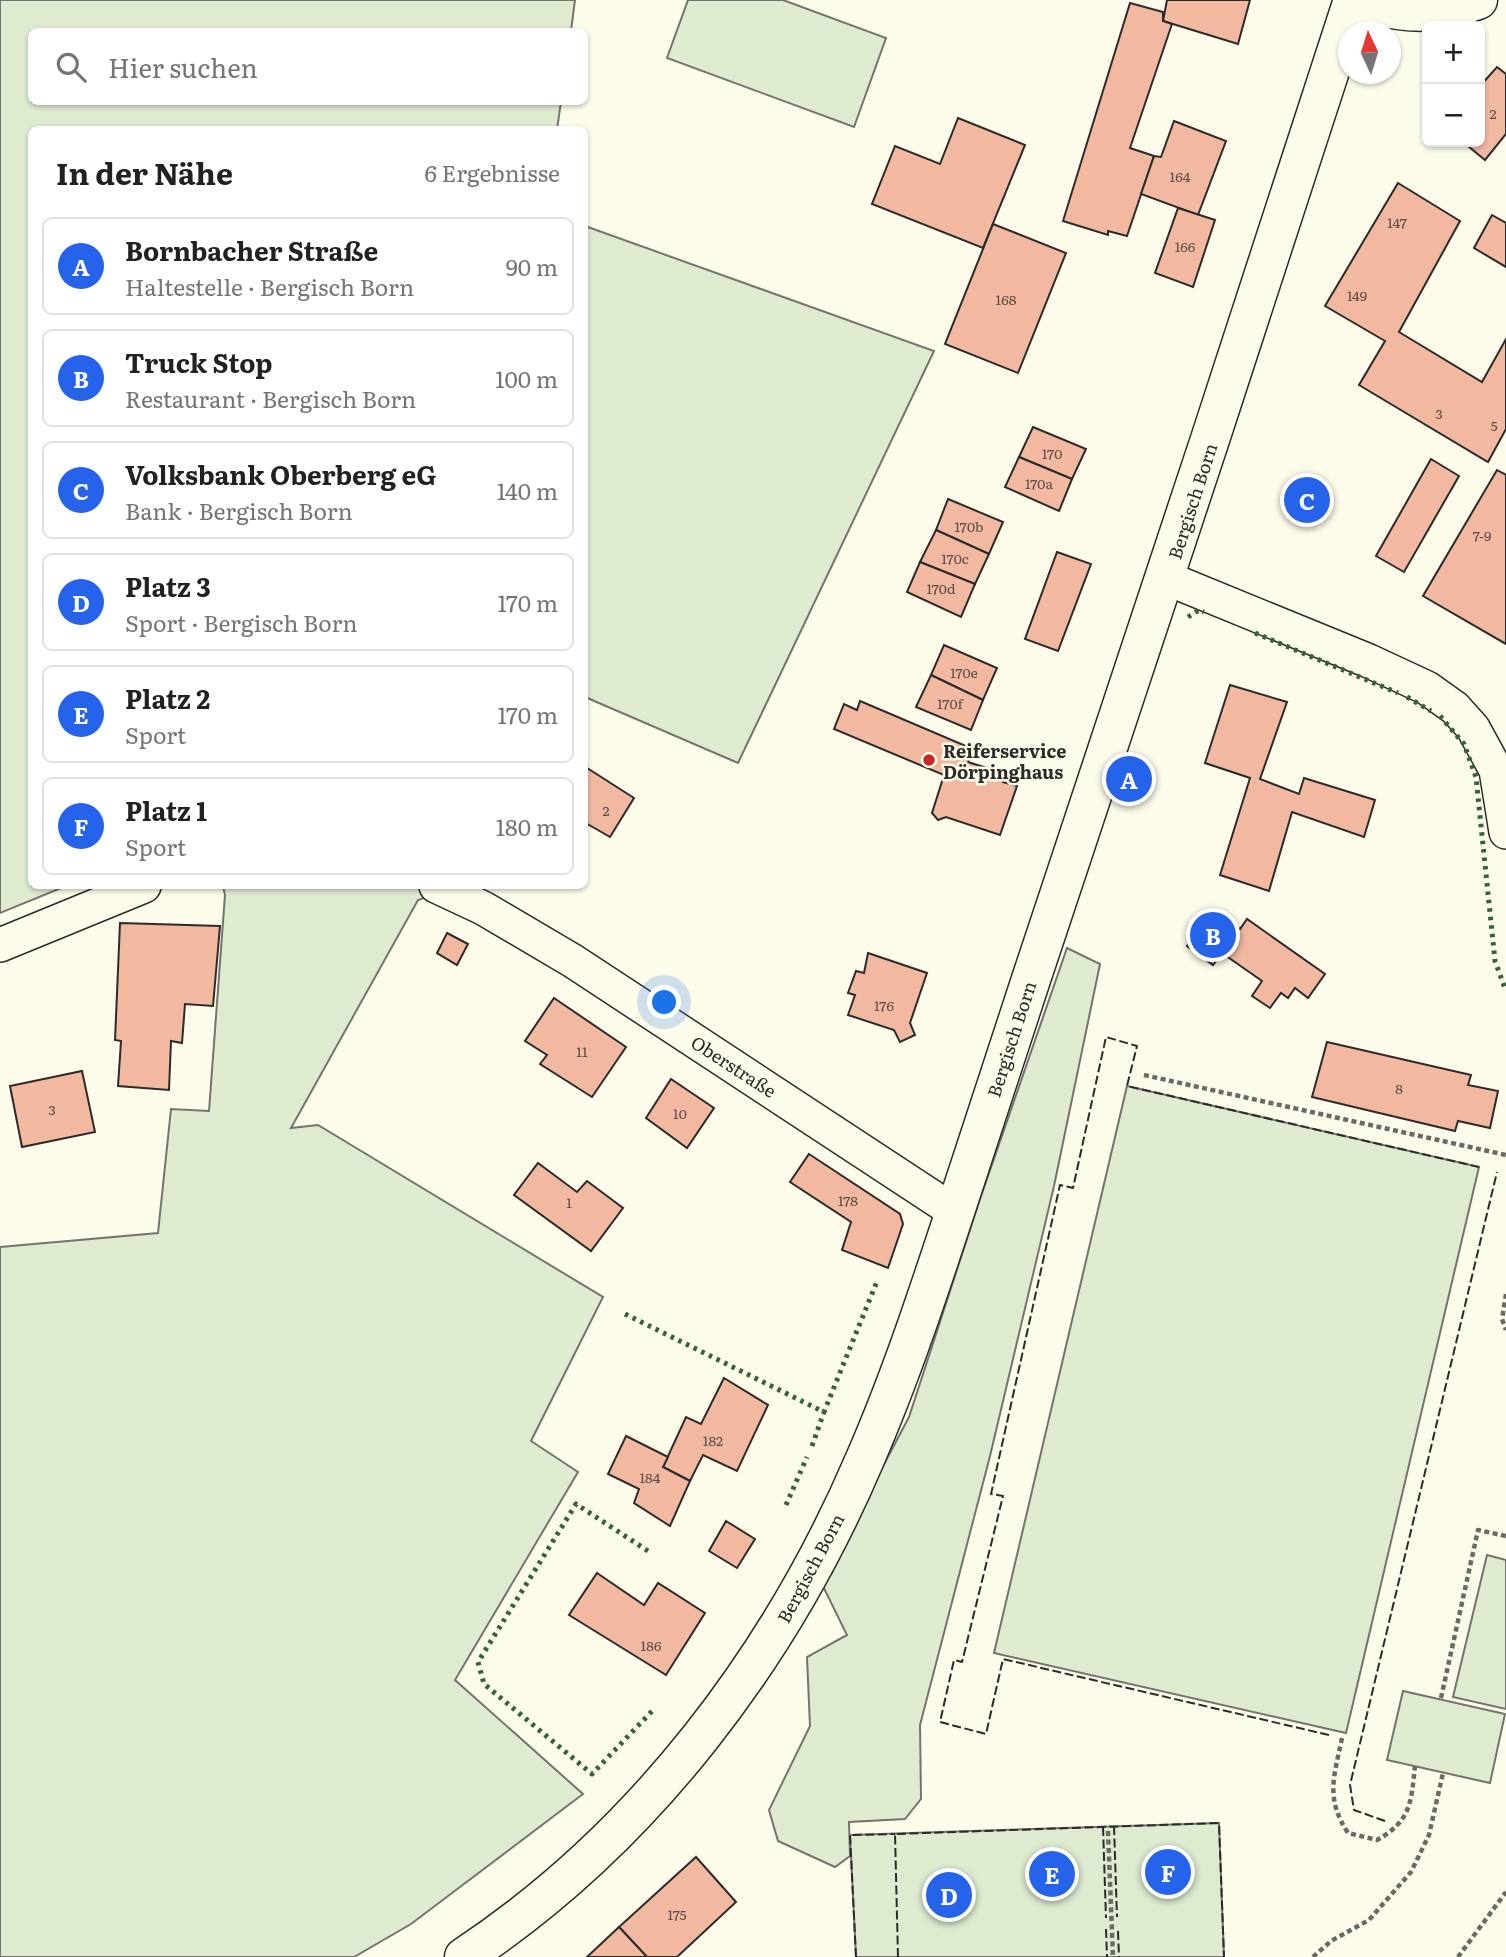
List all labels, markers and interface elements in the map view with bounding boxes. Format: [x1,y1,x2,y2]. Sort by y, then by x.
north arrow [1338,21,1401,84]
map controls [1422,21,1485,147]
button: + [1422,21,1485,84]
search box [28,28,588,105]
text: Hier suchen [108,47,258,86]
icon: search [52,48,90,86]
button: − [1422,84,1485,147]
house number: 2 [1489,103,1497,123]
text: In der Nähe [56,150,233,194]
text: 6 Ergebnisse [425,155,560,189]
house number: 164 [1170,166,1191,186]
house number: 147 [1387,212,1407,232]
text: Bornbacher Straße [125,230,378,269]
house number: 166 [1175,236,1196,256]
text: A [72,249,90,283]
text: 90 m [506,249,558,283]
text: Haltestelle · Bergisch Born [125,269,414,303]
house number: 149 [1347,285,1367,305]
house number: 168 [996,289,1017,309]
text: Truck Stop [125,342,272,381]
text: B [73,361,89,395]
text: 100 m [495,361,558,395]
text: Restaurant · Bergisch Born [125,381,416,415]
house number: 3 [1435,403,1443,423]
house number: 5 [1490,415,1498,435]
street label: Bergisch Born [1160,439,1224,563]
house number: 170 [1042,443,1062,463]
text: Volksbank Oberberg eG [125,454,436,493]
text: C [73,473,89,507]
text: 140 m [497,473,558,507]
house number: 170a [1025,473,1053,493]
pin: C [1284,474,1330,526]
text: Bank · Bergisch Born [125,493,353,527]
house number: 170b [955,516,983,536]
house number: 7-9 [1473,525,1491,545]
house number: 170c [941,548,969,568]
text: Platz 3 [125,566,211,605]
house number: 170d [926,578,956,598]
text: D [72,585,90,619]
text: 170 m [497,585,558,619]
text: Sport · Bergisch Born [125,605,358,639]
house number: 170e [950,662,978,682]
text: Platz 2 [125,678,210,717]
house number: 170f [937,693,965,713]
text: E [73,697,89,731]
text: 170 m [497,697,558,731]
text: Sport [125,717,186,751]
place label: Reiferservice Dörpinghaus [943,737,1066,785]
marker: Reiferservice Dörpinghaus [921,752,937,768]
pin: A [1106,753,1152,805]
text: Platz 1 [125,790,207,829]
house number: 2 [602,800,610,820]
text: F [74,809,88,843]
text: 180 m [496,809,558,843]
text: Sport [125,829,186,863]
pin: B [1190,909,1236,961]
street label: Bergisch Born [979,977,1043,1101]
your location [647,985,681,1019]
house number: 176 [874,995,894,1015]
street label: Oberstraße [686,1028,782,1104]
house number: 11 [576,1041,588,1061]
house number: 8 [1395,1078,1403,1098]
house number: 3 [48,1099,56,1119]
house number: 10 [673,1103,687,1123]
house number: 178 [838,1190,858,1210]
house number: 1 [566,1192,572,1212]
house number: 182 [703,1430,723,1450]
house number: 184 [639,1467,661,1487]
street label: Bergisch Born [770,1508,850,1628]
house number: 186 [641,1635,662,1655]
pin: F [1145,1846,1191,1898]
pin: E [1029,1848,1075,1900]
pin: D [926,1869,972,1921]
house number: 175 [667,1904,687,1924]

